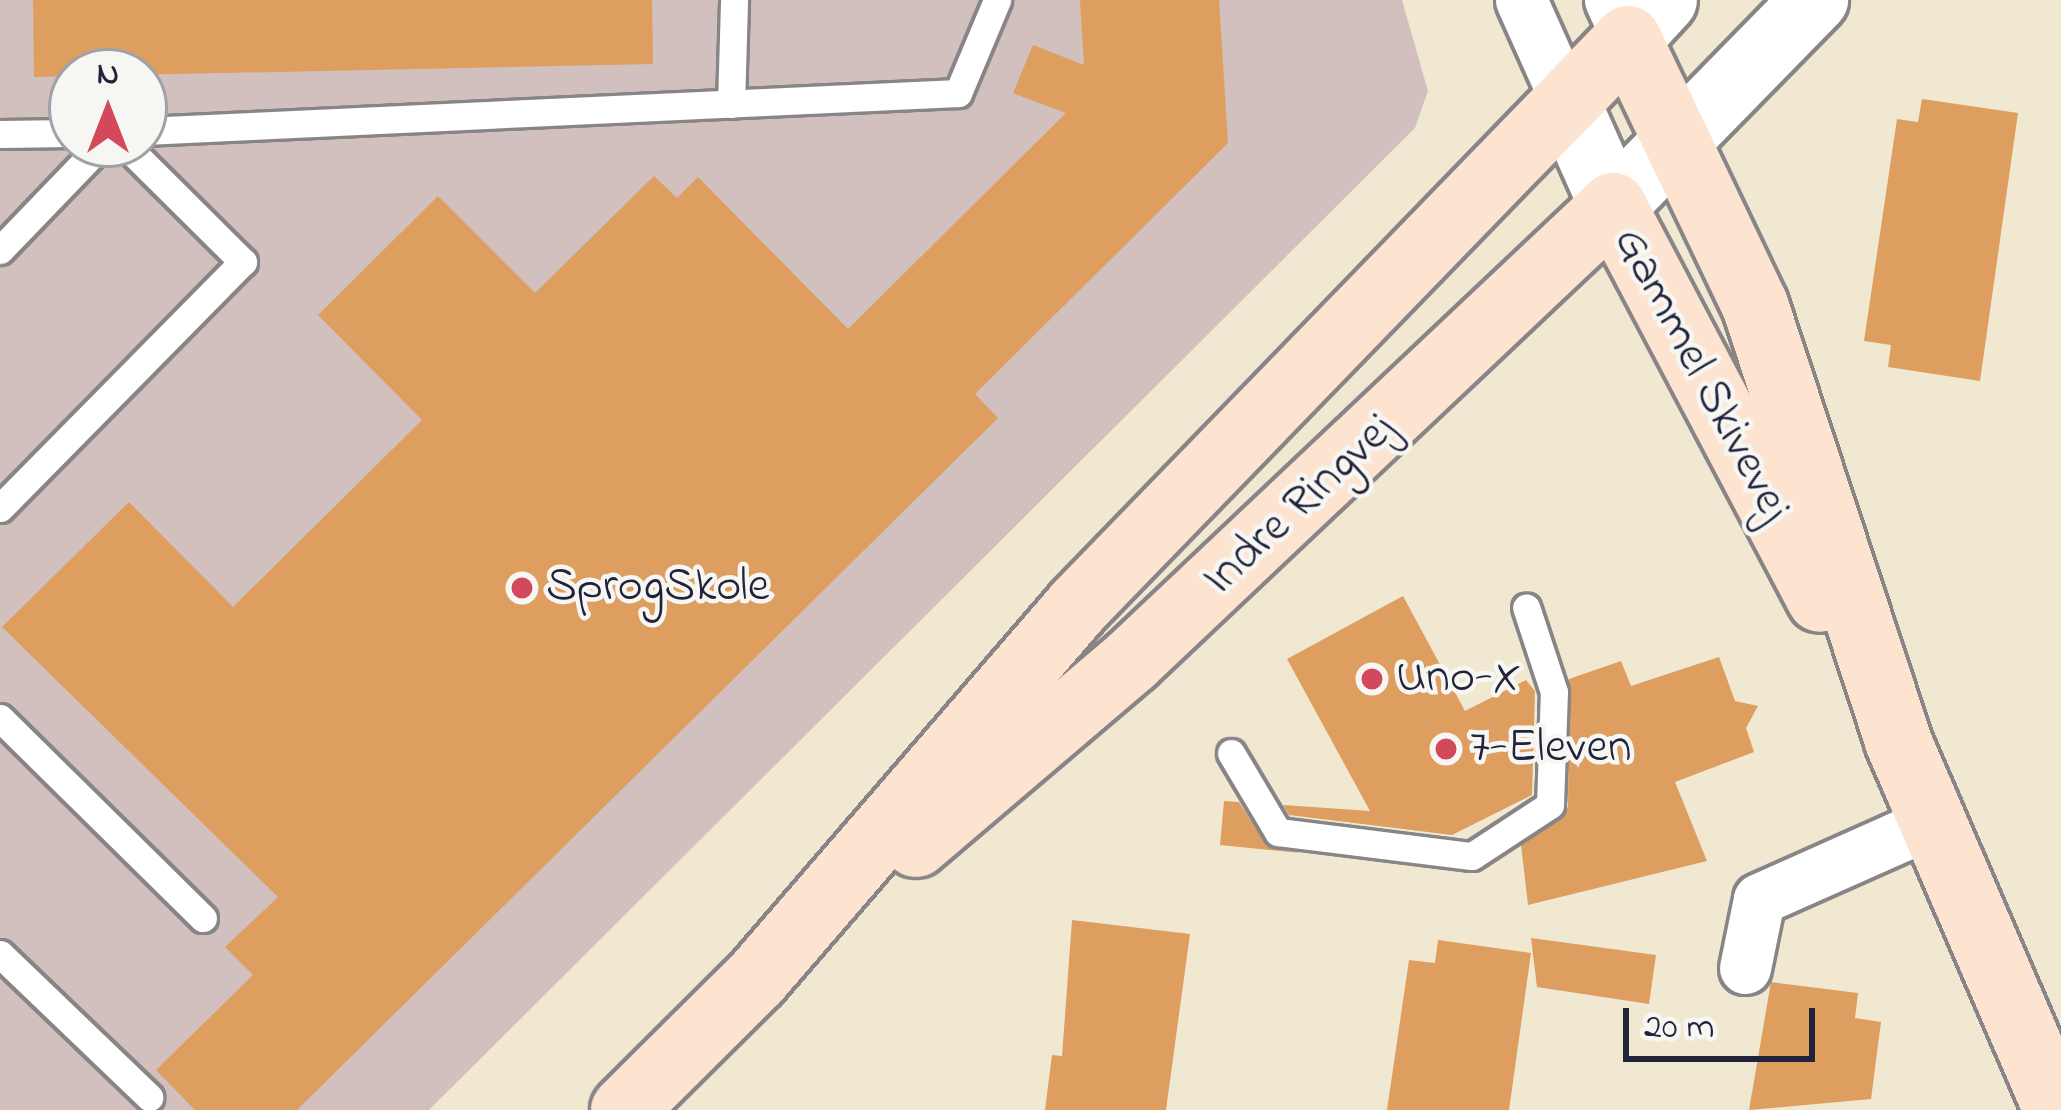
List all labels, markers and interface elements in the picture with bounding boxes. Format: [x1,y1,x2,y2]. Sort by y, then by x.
north arrow [48,48,168,168]
text: N [97,51,119,99]
street label: Gammel Skivevej [1599,218,1803,532]
street label: Indre Ringvej [1192,401,1408,609]
place label: SprogSkole [546,559,769,617]
marker: SprogSkole [509,575,535,601]
place label: Uno-X [1396,650,1521,708]
marker: Uno-X [1359,666,1385,692]
place label: 7-Eleven [1470,720,1632,778]
marker: 7-Eleven [1433,736,1459,762]
scale bar [1629,984,1821,1058]
text: 20 m [1644,1002,1714,1055]

